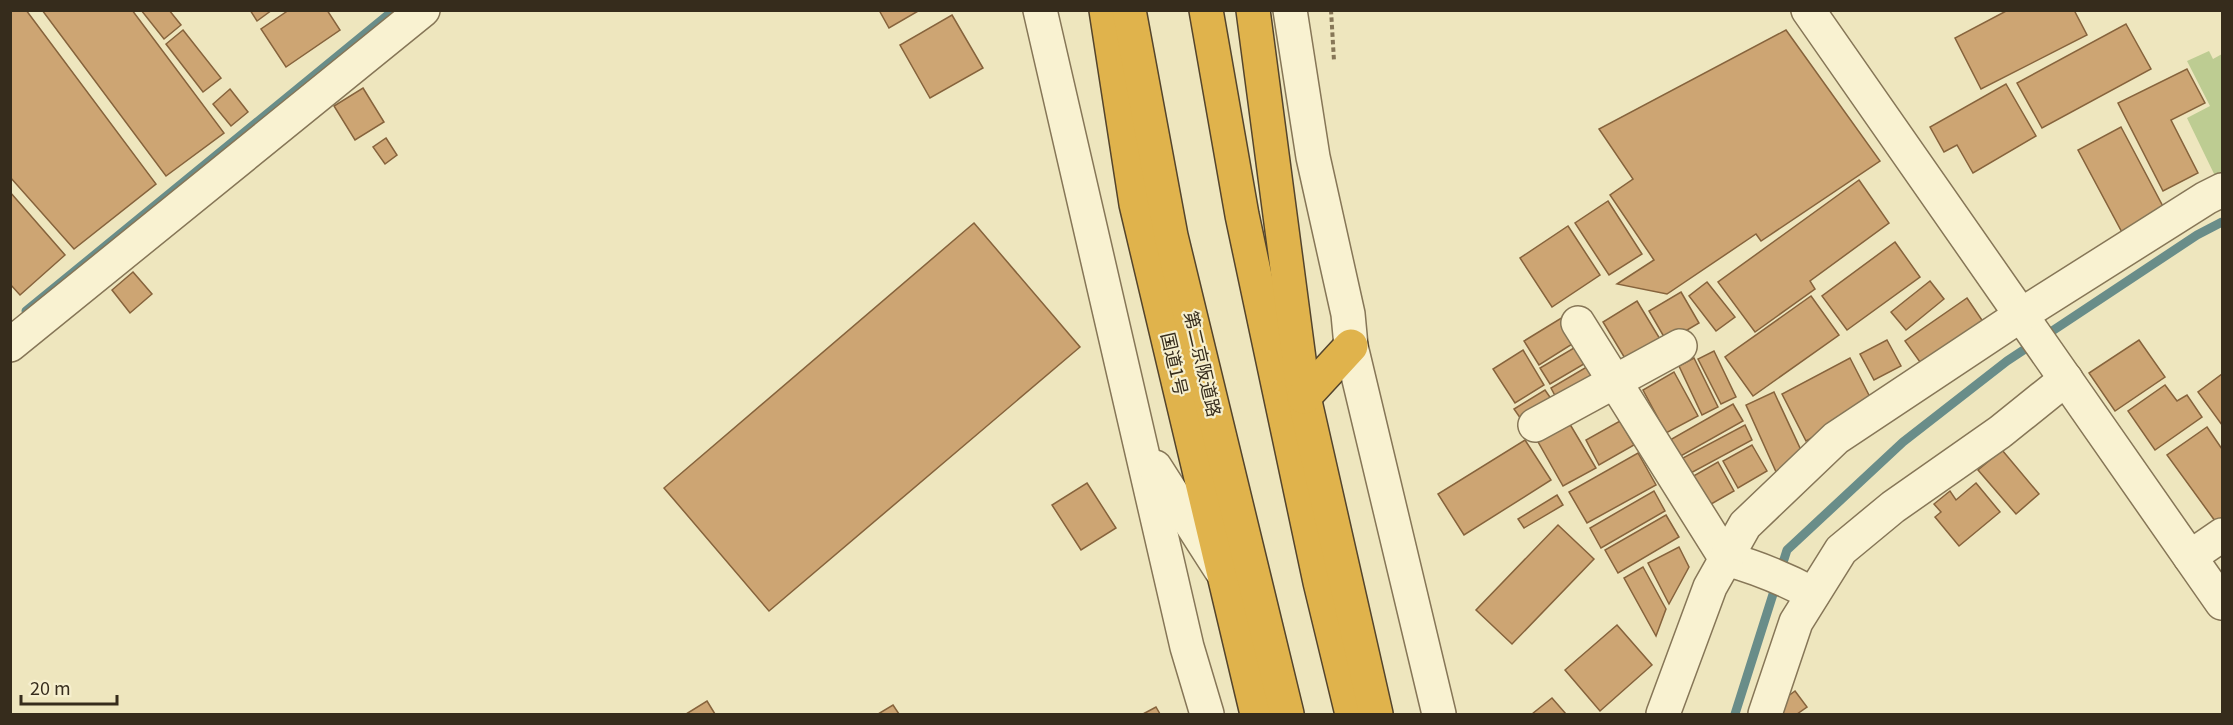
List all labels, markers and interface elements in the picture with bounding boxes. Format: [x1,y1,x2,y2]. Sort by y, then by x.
street label: 第二京阪道路 [1179,308,1229,419]
street label: 国道1号 [1156,329,1196,398]
scale bar [21,668,117,706]
text: 20 m [30,674,71,700]

